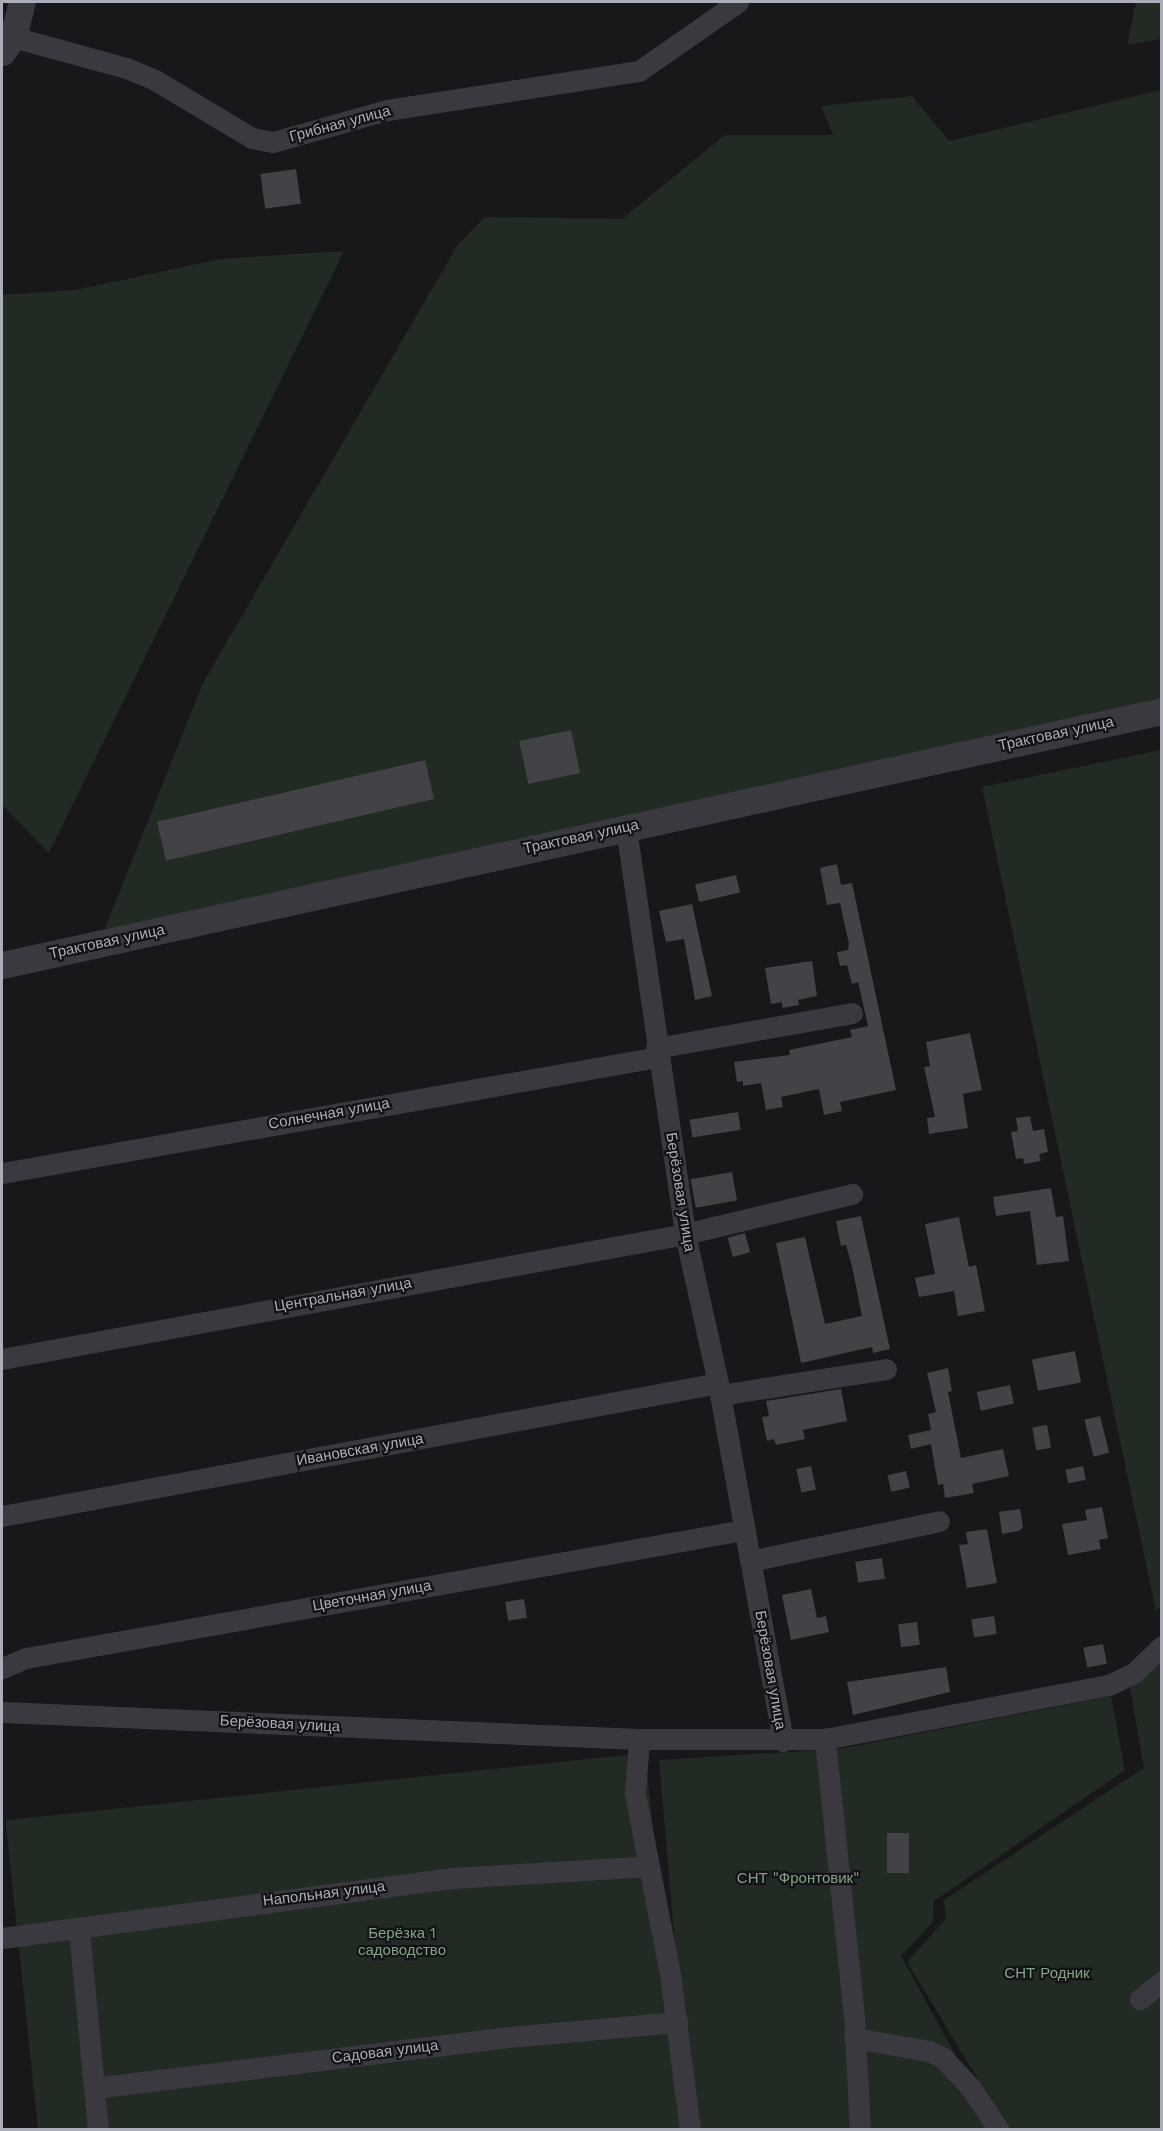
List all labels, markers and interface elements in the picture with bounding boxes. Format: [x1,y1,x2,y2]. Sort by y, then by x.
street label: Грибная улица [288,102,392,146]
street label: Трактовая улица [997,713,1115,755]
street label: Трактовая улица [522,816,640,858]
street label: Трактовая улица [48,921,166,963]
street label: Солнечная улица [267,1094,391,1134]
street label: Берёзовая улица [662,1131,698,1253]
street label: Центральная улица [273,1274,413,1316]
street label: Ивановская улица [295,1430,425,1470]
street label: Цветочная улица [311,1577,433,1615]
street label: Берёзовая улица [751,1609,789,1731]
street label: Берёзовая улица [219,1712,341,1736]
park label: СНТ "Фронтовик" [737,1870,859,1888]
street label: Напольная улица [262,1878,386,1910]
park label: Берёзка 1 садоводство [358,1924,446,1959]
park label: СНТ Родник [1004,1965,1090,1983]
street label: Садовая улица [331,2037,439,2067]

